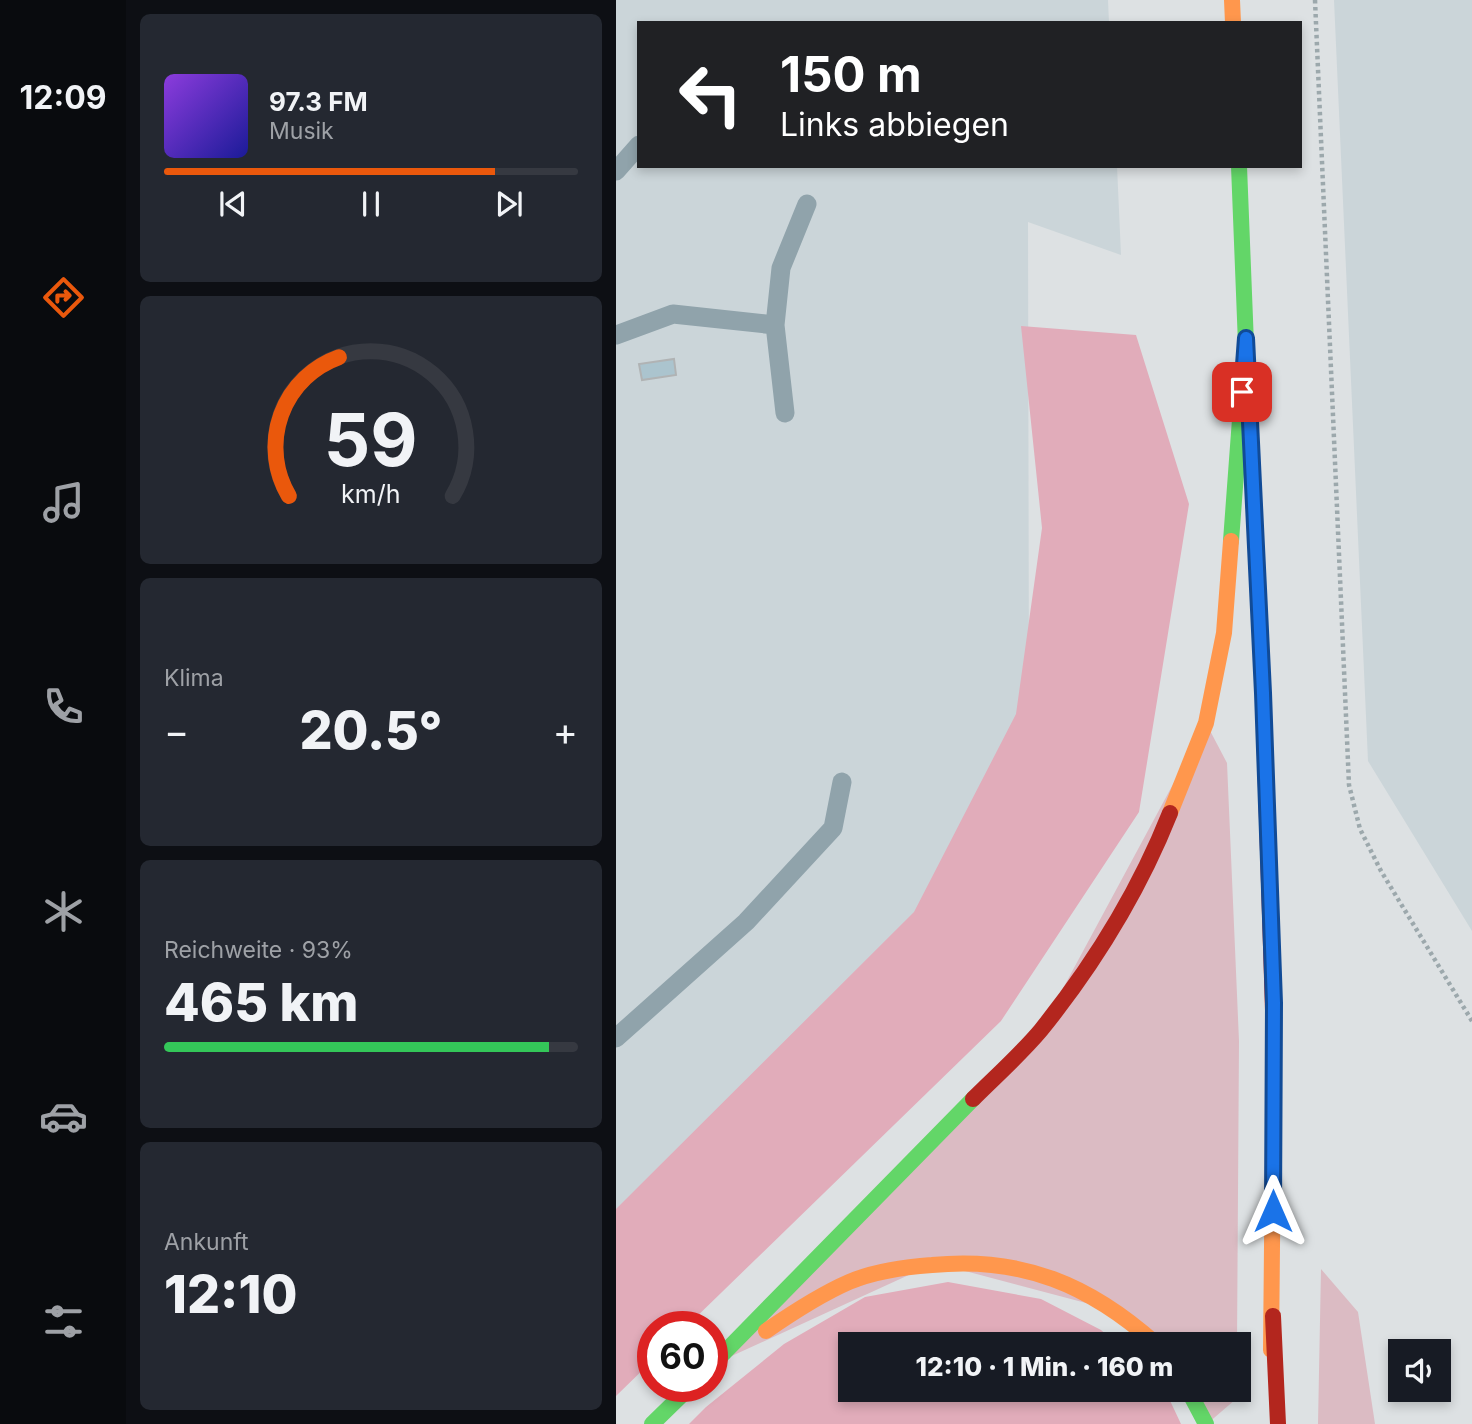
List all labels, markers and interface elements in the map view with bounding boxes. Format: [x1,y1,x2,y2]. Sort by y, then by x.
text: 150 m [780,45,922,104]
icon: left [665,49,756,140]
text: 12:09 [20,78,107,117]
text: 97.3 FM [269,86,368,117]
text: Links abbiegen [780,105,1009,144]
text: Musik [269,117,334,145]
icon: previous [214,185,252,223]
icon: pause [352,185,390,223]
icon: next [490,185,528,223]
icon: directions [39,273,88,322]
pin [1212,362,1272,422]
icon: arrive [1223,373,1261,411]
text: 59 [324,395,418,484]
icon: music [39,478,88,527]
text: km/h [341,479,401,509]
text: Klima [164,664,224,692]
icon: phone [39,682,88,731]
text: 20.5° [299,699,443,762]
text: − [164,708,189,754]
text: + [553,708,578,754]
icon: climate [39,887,88,936]
text: Reichweite · 93% [164,936,353,964]
text: 465 km [164,971,359,1034]
icon: car [39,1092,88,1141]
position arrow [1236,1174,1310,1248]
text: Ankunft [164,1228,249,1256]
text: 12:10 [164,1263,297,1326]
icon: filters [39,1297,88,1346]
speed limit sign: 60 [637,1311,728,1402]
map controls [1388,1339,1451,1402]
button: sound [1388,1339,1451,1402]
text: 12:10 · 1 Min. · 160 m [916,1351,1173,1382]

